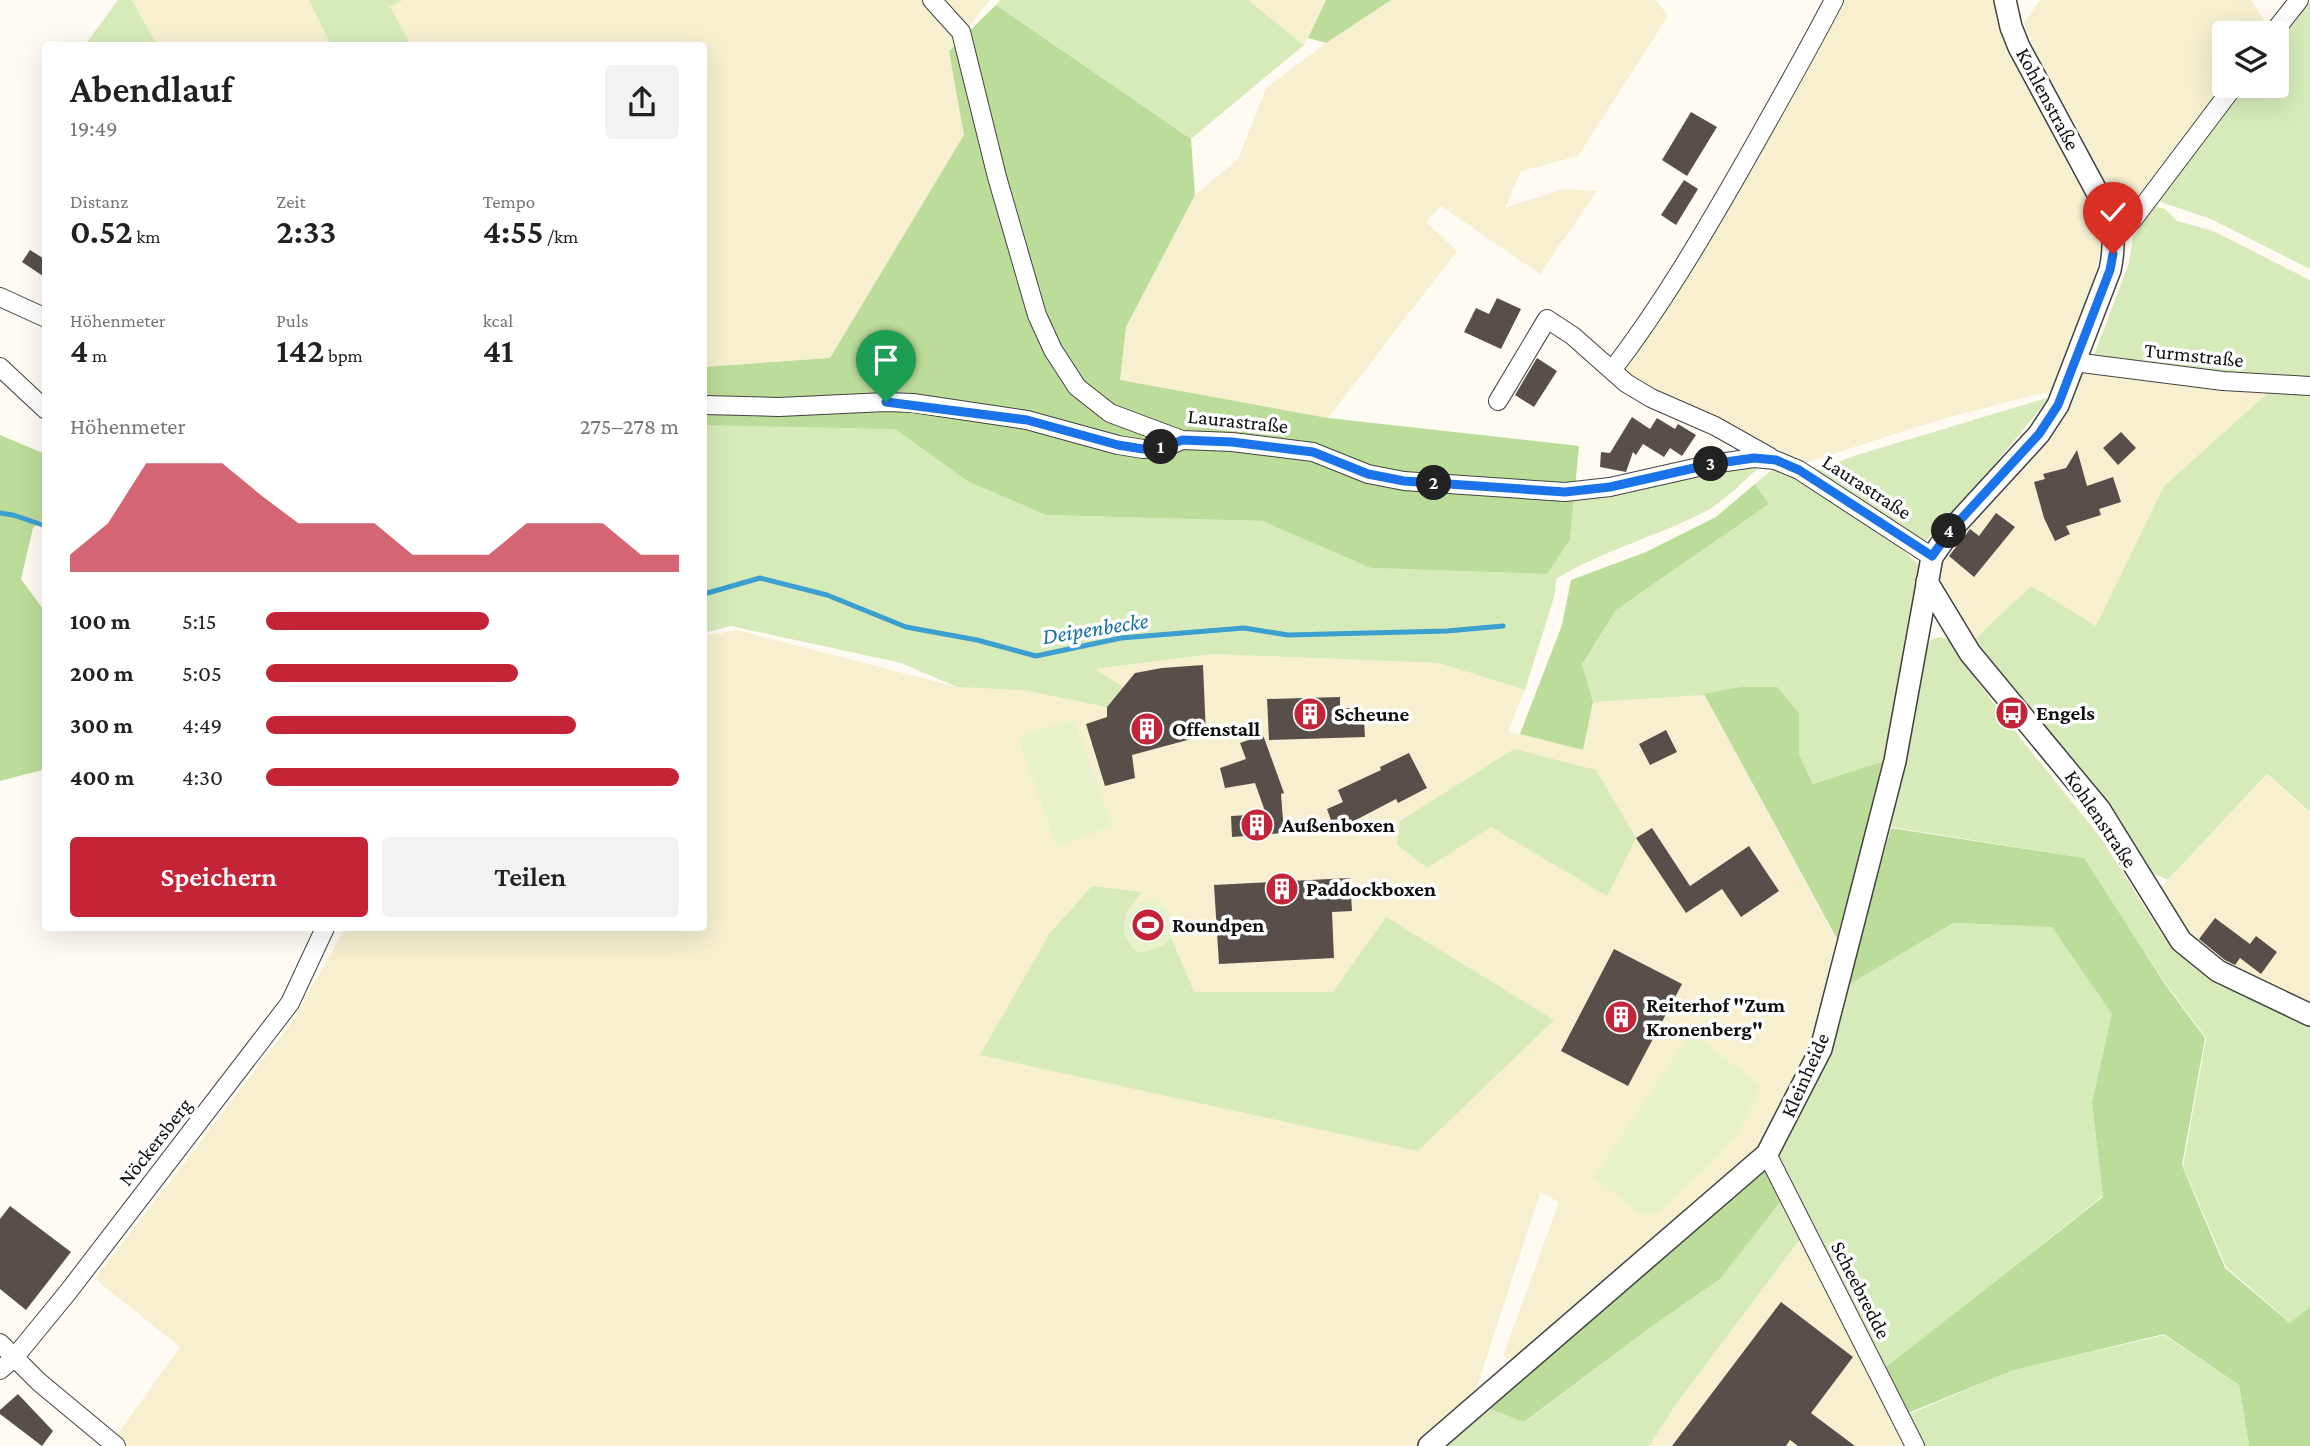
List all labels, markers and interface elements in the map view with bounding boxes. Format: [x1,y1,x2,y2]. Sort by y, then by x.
map controls [2212,21,2289,98]
button: layers [2212,21,2289,98]
street label: Kohlenstraße [2011,44,2085,154]
button: share [605,65,679,139]
text: Abendlauf [70,68,233,110]
text: 19:49 [70,115,118,141]
pin [2083,182,2143,254]
text: Distanz [70,191,128,212]
text: Zeit [276,191,306,212]
text: Tempo [483,191,535,212]
icon: check [2094,193,2132,231]
text: 0.52 [70,212,133,251]
text: 2:33 [276,212,336,251]
text: 4:55 [483,212,544,251]
text: km [133,226,160,247]
text: /km [544,226,578,247]
text: Höhenmeter [70,310,166,331]
text: Puls [276,310,308,331]
text: kcal [483,310,513,331]
pin [856,330,916,402]
text: 4 [70,331,88,370]
text: 142 [276,331,324,370]
text: 41 [483,331,514,370]
street label: Turmstraße [2143,338,2245,372]
icon: arrive [867,341,905,379]
text: m [88,345,107,366]
text: bpm [324,345,363,366]
street label: Laurastraße [1187,404,1289,438]
text: Höhenmeter [70,413,186,439]
text: 275–278 m [580,413,679,439]
pin: 1 [1144,430,1178,464]
text: 1 [1157,436,1164,457]
pin: 3 [1694,447,1728,482]
street label: Laurastraße [1818,449,1916,525]
text: 3 [1706,453,1715,474]
pin: 2 [1416,466,1452,500]
text: 2 [1429,472,1438,493]
pin: 4 [1932,514,1966,548]
text: 4 [1943,520,1954,541]
water label: Deipenbecke [1040,607,1150,649]
text: 100 m [70,608,130,634]
text: 5:15 [182,608,217,634]
text: 200 m [70,660,134,686]
text: 5:05 [182,660,222,686]
bus stop icon: Engels [1993,694,2031,732]
building icon: Scheune [1291,695,1329,733]
place label: Engels [2036,701,2095,725]
place label: Scheune [1334,702,1410,726]
building icon: Offenstall [1128,710,1166,748]
text: 300 m [70,712,133,738]
text: 4:49 [182,712,222,738]
place label: Offenstall [1172,717,1260,741]
text: 400 m [70,764,134,790]
text: 4:30 [182,764,223,790]
street label: Kohlenstraße [2060,766,2142,872]
building icon: Außenboxen [1238,806,1276,844]
place label: Außenboxen [1281,813,1395,837]
button: Speichern [70,837,368,917]
button: Teilen [382,837,679,917]
building icon: Paddockboxen [1263,870,1301,908]
place label: Paddockboxen [1306,877,1436,901]
sports icon: Roundpen [1129,906,1167,944]
place label: Roundpen [1172,913,1264,937]
place label: Reiterhof "Zum Kronenberg" [1646,993,1785,1041]
building icon: Reiterhof "Zum Kronenberg" [1602,998,1640,1036]
street label: Kleinheide [1776,1029,1834,1121]
street label: Nöckersberg [113,1093,197,1191]
street label: Scheebredde [1826,1237,1896,1343]

